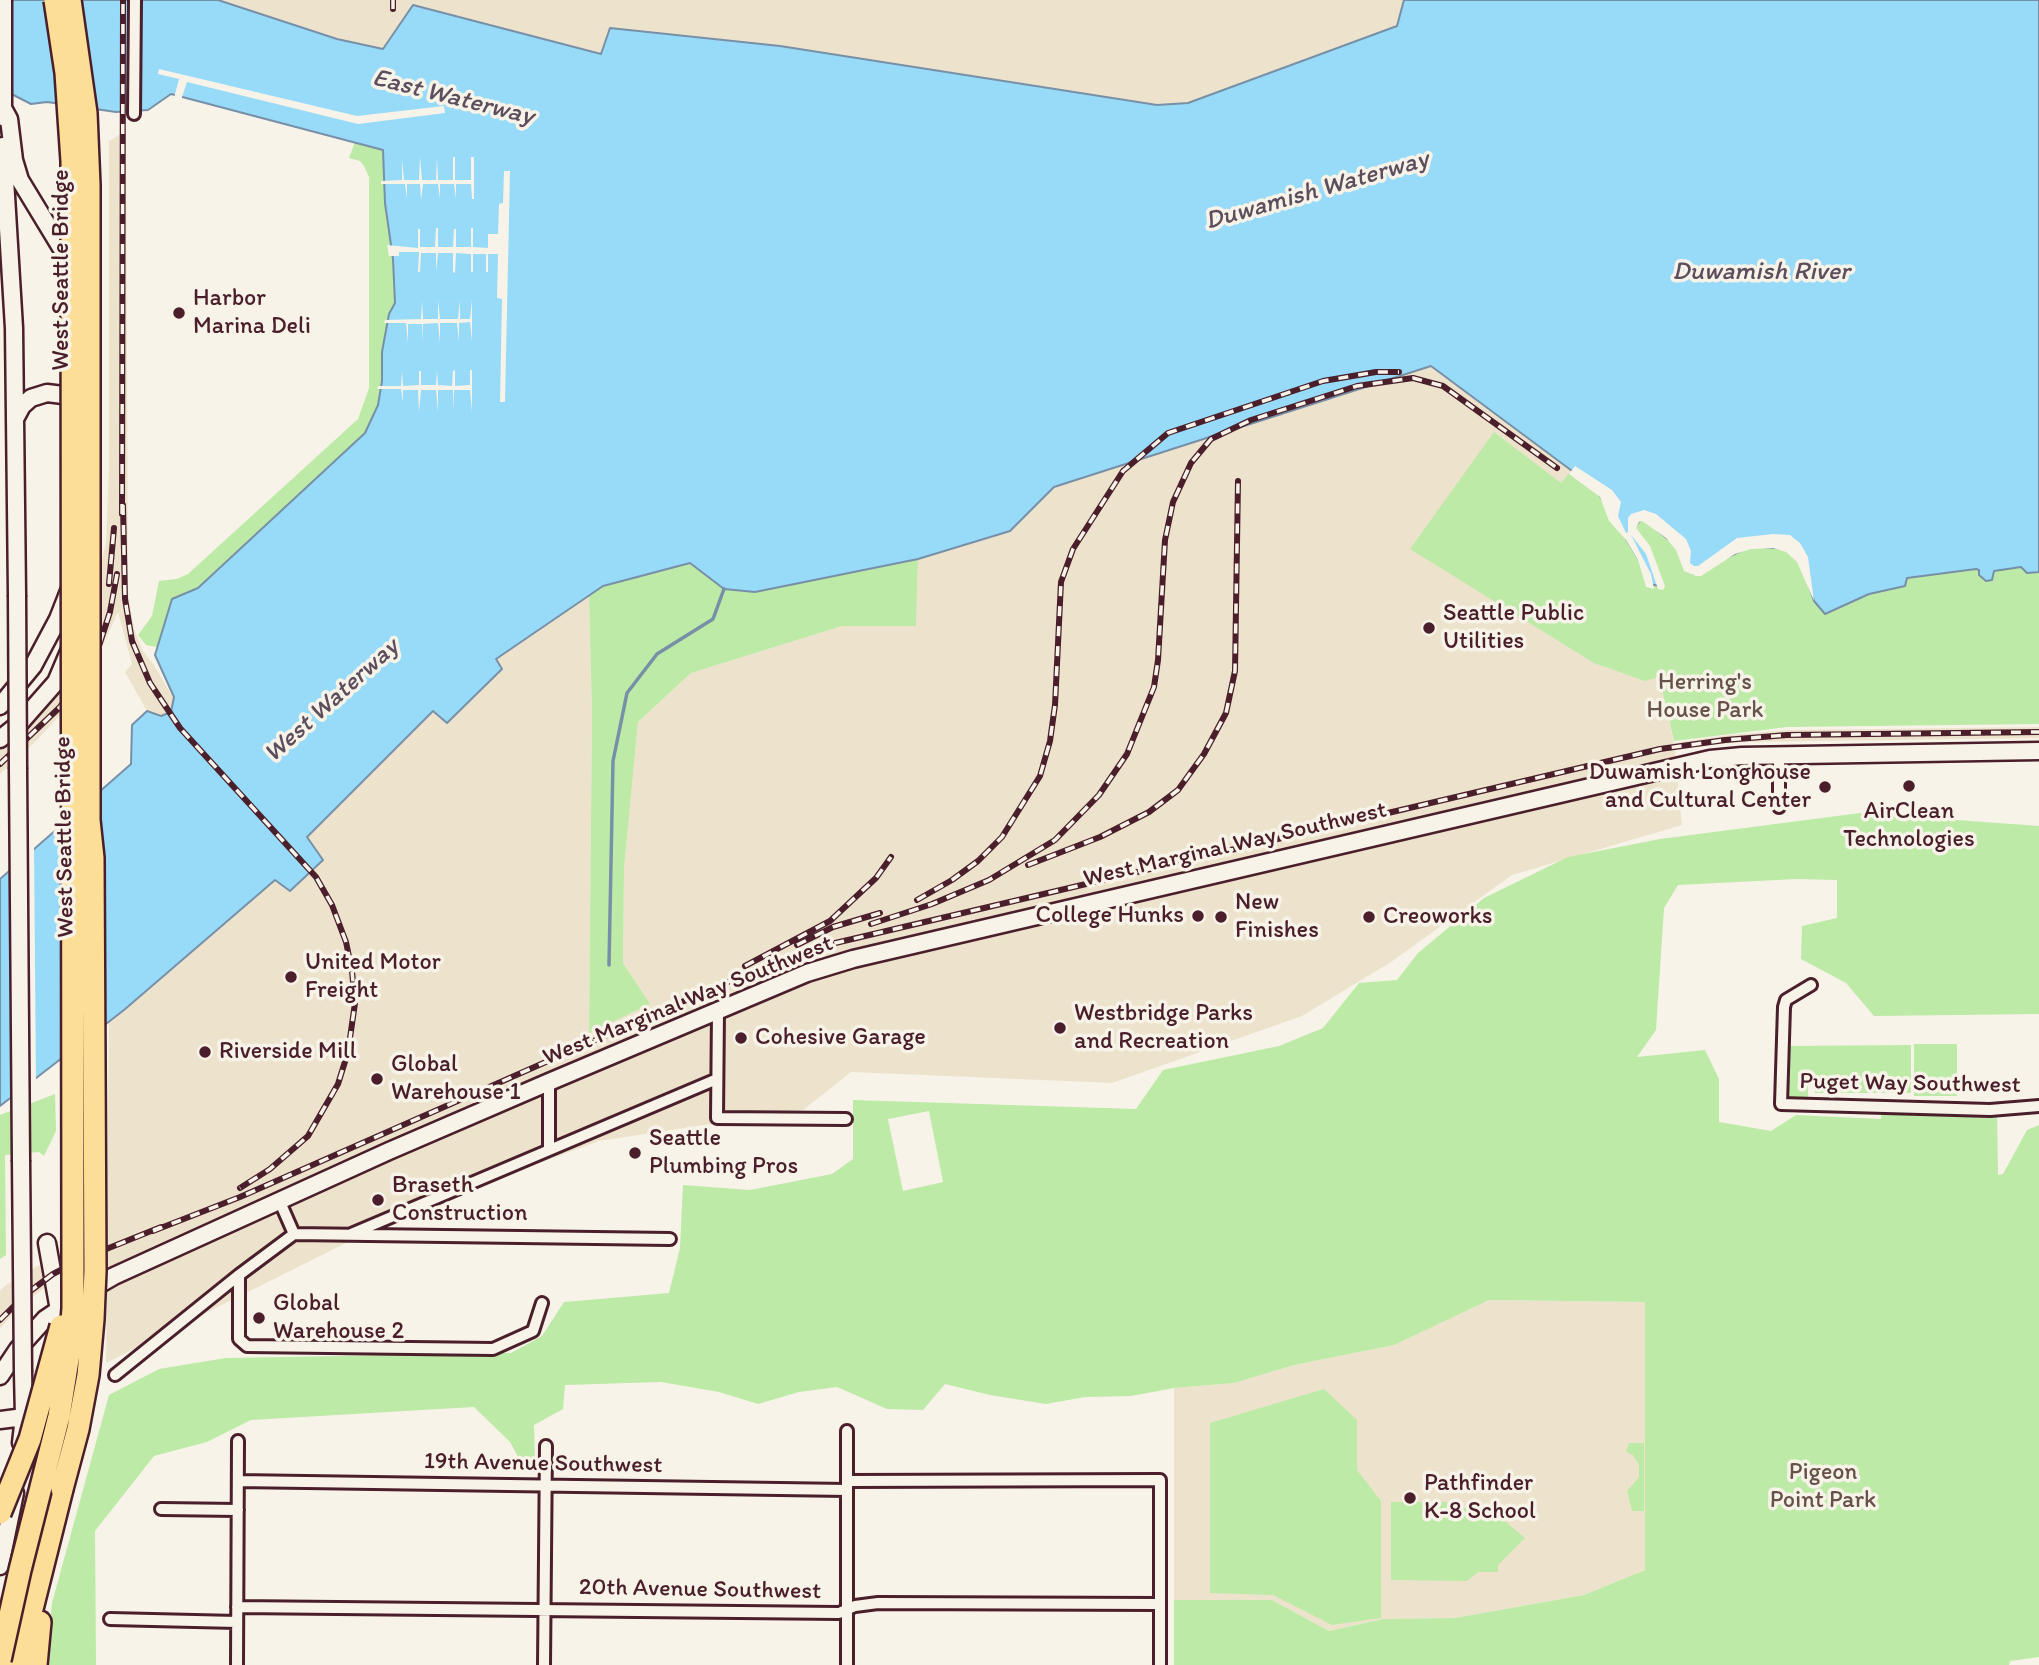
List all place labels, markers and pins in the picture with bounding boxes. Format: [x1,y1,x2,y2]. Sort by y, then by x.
place label: Harbor Marina Deli [193,285,311,341]
marker: Harbor Marina Deli [171,305,187,321]
place label: Seattle Public Utilities [1443,600,1584,656]
marker: Seattle Public Utilities [1421,620,1437,636]
place label: Duwamish Longhouse and Cultural Center [1589,759,1811,815]
marker: AirClean Technologies [1901,778,1917,794]
marker: Duwamish Longhouse and Cultural Center [1817,779,1833,795]
place label: AirClean Technologies [1843,798,1975,854]
place label: New Finishes [1235,889,1319,945]
place label: College Hunks [1036,902,1184,930]
place label: Creoworks [1383,903,1493,931]
marker: College Hunks [1190,908,1206,924]
marker: New Finishes [1213,909,1229,925]
marker: Creoworks [1361,909,1377,925]
place label: United Motor Freight [305,949,441,1005]
marker: United Motor Freight [283,969,299,985]
place label: Westbridge Parks and Recreation [1074,1000,1253,1056]
marker: Westbridge Parks and Recreation [1052,1020,1068,1036]
place label: Cohesive Garage [755,1024,926,1052]
marker: Cohesive Garage [733,1030,749,1046]
place label: Riverside Mill [219,1038,357,1066]
marker: Riverside Mill [197,1044,213,1060]
place label: Global Warehouse 1 [391,1051,521,1107]
marker: Global Warehouse 1 [369,1071,385,1087]
place label: Seattle Plumbing Pros [649,1125,798,1181]
marker: Seattle Plumbing Pros [627,1145,643,1161]
place label: Braseth Construction [392,1172,528,1228]
marker: Braseth Construction [370,1192,386,1208]
place label: Global Warehouse 2 [273,1290,404,1346]
marker: Global Warehouse 2 [251,1310,267,1326]
place label: Pathfinder K-8 School [1424,1470,1536,1526]
marker: Pathfinder K-8 School [1402,1490,1418,1506]

